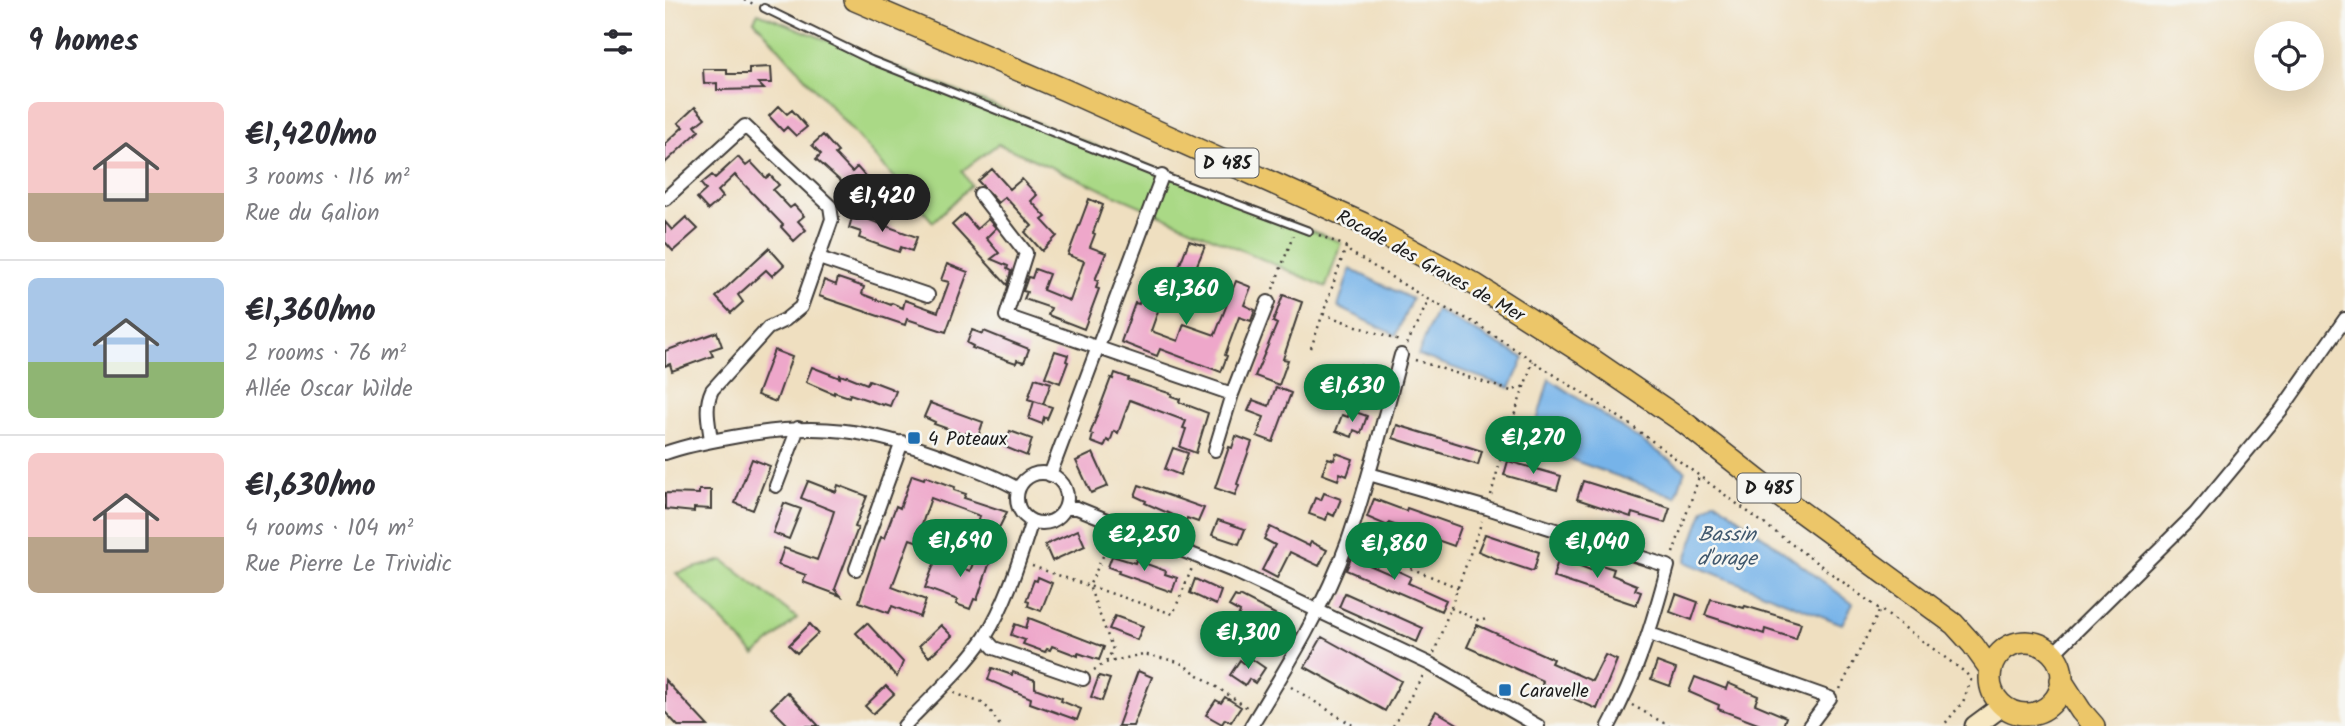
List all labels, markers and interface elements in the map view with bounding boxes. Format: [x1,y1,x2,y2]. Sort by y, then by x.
text: 9 homes [28,18,139,66]
map controls [2254,21,2324,91]
button: locate [2254,21,2324,91]
icon: filters [599,23,637,61]
text: €1,420/mo [245,112,377,160]
icon: home [84,130,168,214]
road number: D 485 [1195,148,1259,178]
text: 3 rooms · 116 m² [245,160,410,196]
pin: €1,420 [825,174,939,234]
text: €1,420 [849,179,915,215]
text: Rue du Galion [245,196,379,232]
street label: Rocade des Graves de Mer [1330,202,1531,332]
pin: €1,360 [1129,268,1243,327]
text: €1,360 [1154,272,1218,308]
text: €1,360/mo [245,288,376,336]
icon: home [84,306,168,390]
text: 2 rooms · 76 m² [245,336,406,372]
pin: €1,630 [1295,364,1409,424]
text: €1,630 [1320,369,1384,405]
text: Allée Oscar Wilde [245,372,413,408]
pin: €1,270 [1476,416,1590,476]
text: €1,270 [1501,421,1565,457]
place label: 4 Poteaux [928,425,1008,455]
marker: 4 Poteaux [906,430,922,446]
text: €1,630/mo [245,463,376,511]
road number: D 485 [1737,474,1801,502]
icon: home [84,481,168,565]
text: 4 rooms · 104 m² [245,511,413,547]
pin: €2,250 [1087,514,1201,573]
text: €2,250 [1109,518,1179,554]
water label: Bassin d'orage [1697,519,1759,576]
pin: €1,690 [903,520,1017,579]
pin: €1,040 [1540,520,1654,580]
pin: €1,860 [1337,522,1451,582]
text: €1,690 [928,524,992,560]
text: €1,040 [1565,525,1629,561]
text: €1,860 [1361,527,1427,563]
text: Rue Pierre Le Trividic [245,547,452,583]
pin: €1,300 [1191,612,1305,671]
text: €1,300 [1216,616,1280,652]
place label: Caravelle [1519,677,1589,707]
marker: Caravelle [1497,682,1513,698]

